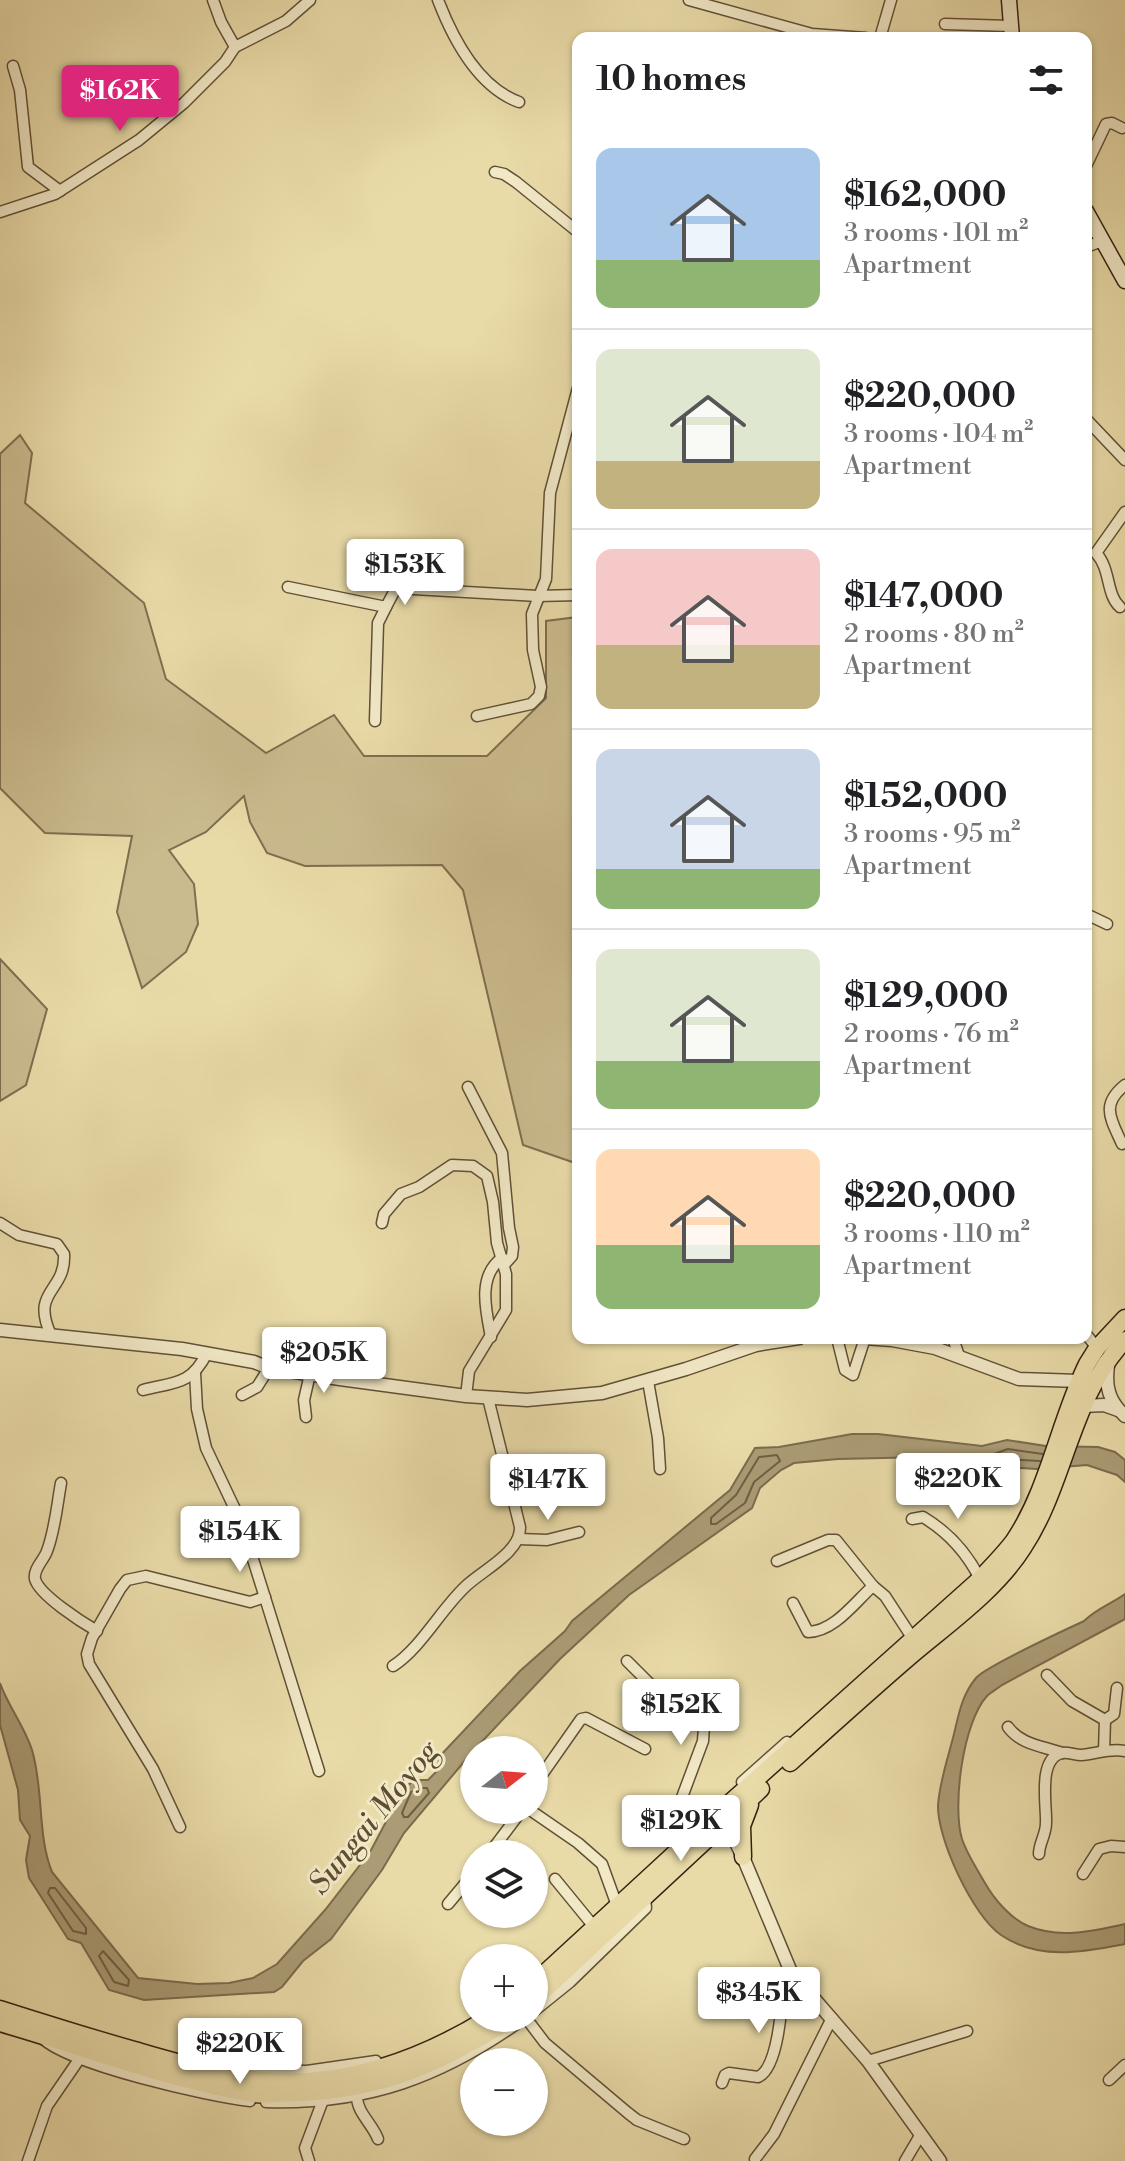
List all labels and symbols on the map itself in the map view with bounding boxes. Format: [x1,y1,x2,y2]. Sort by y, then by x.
pin: $162K [64,65,176,133]
pin: $153K [349,539,461,607]
pin: $205K [268,1327,380,1395]
pin: $220K [902,1453,1014,1521]
pin: $147K [492,1454,604,1522]
pin: $154K [184,1506,296,1574]
pin: $152K [625,1679,737,1747]
water label: Sungai Moyog [301,1732,448,1902]
north arrow [460,1736,548,1824]
pin: $129K [625,1795,737,1863]
pin: $345K [703,1967,815,2035]
pin: $220K [184,2018,296,2086]

